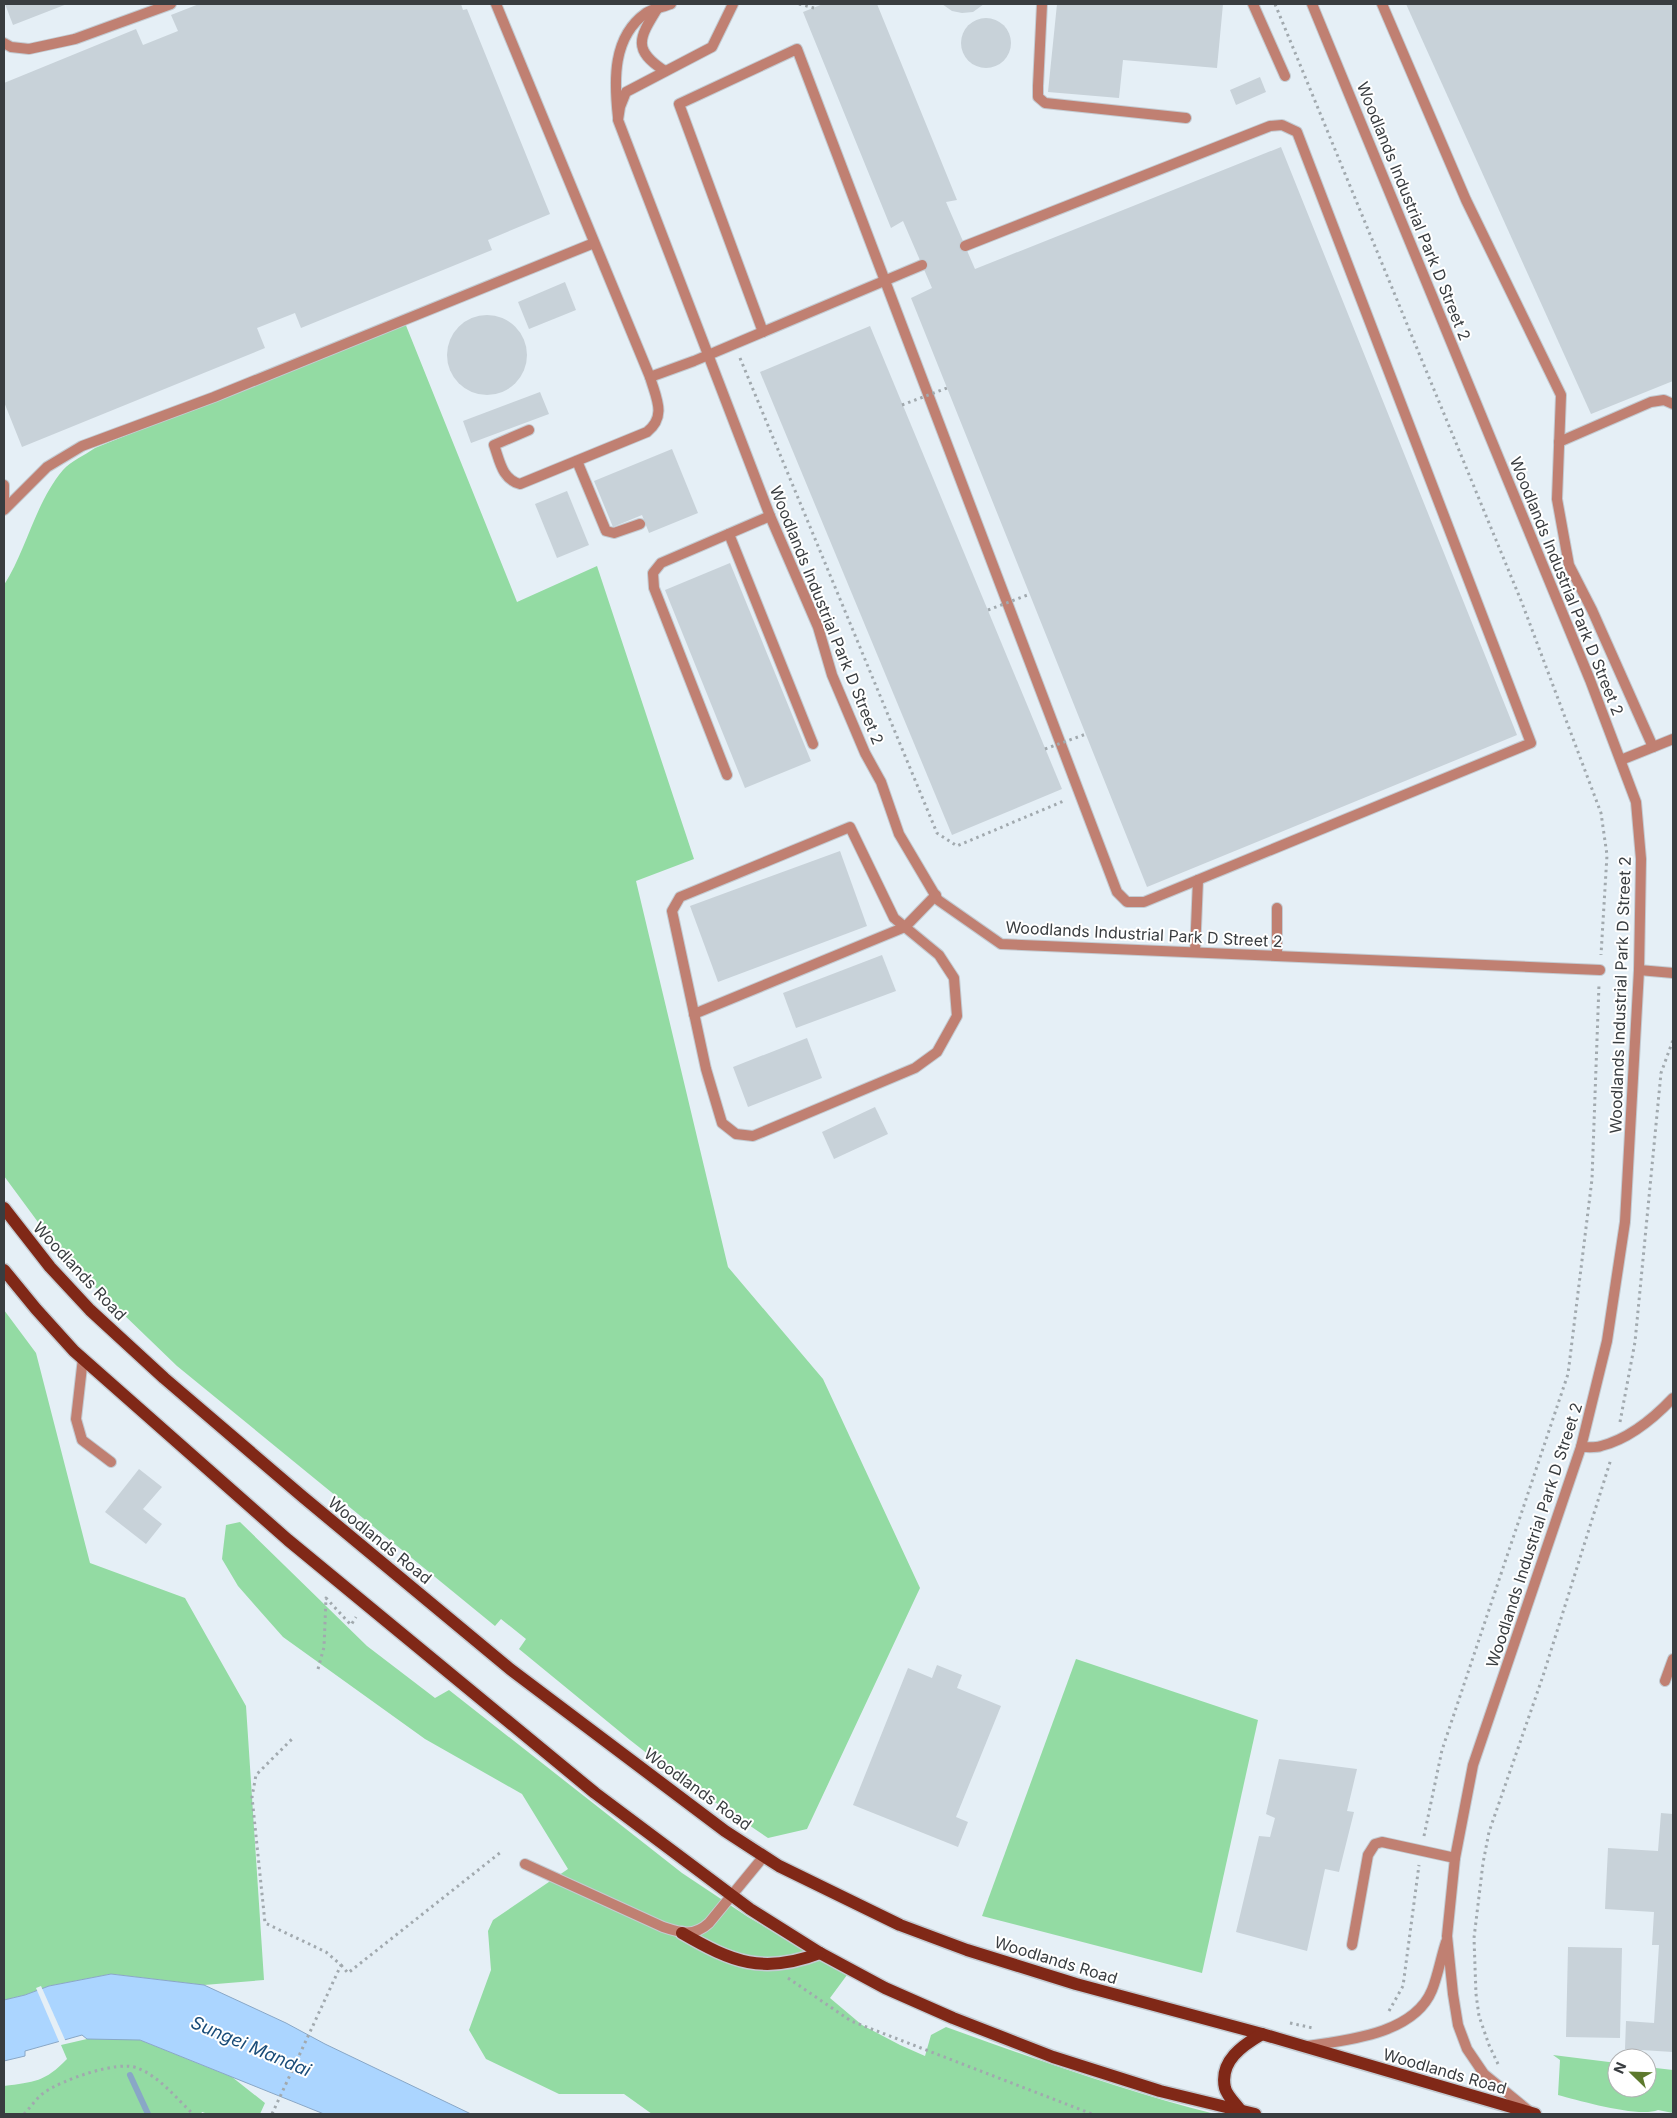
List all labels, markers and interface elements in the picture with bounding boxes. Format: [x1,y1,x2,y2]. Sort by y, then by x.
street label: Woodlands Industrial Park D Street 2 [1353,79,1475,343]
street label: Woodlands Industrial Park D Street 2 [1506,454,1628,718]
street label: Woodlands Industrial Park D Street 2 [766,483,888,747]
street label: Woodlands Industrial Park D Street 2 [1605,856,1635,1134]
street label: Woodlands Industrial Park D Street 2 [1005,917,1283,951]
street label: Woodlands Road [29,1218,131,1324]
street label: Woodlands Industrial Park D Street 2 [1482,1400,1586,1670]
street label: Woodlands Road [324,1492,436,1588]
street label: Woodlands Road [641,1743,755,1835]
street label: Woodlands Road [992,1932,1120,1988]
water label: Sungei Mandai [188,2011,315,2081]
street label: Woodlands Road [1381,2044,1509,2098]
north arrow [1607,2048,1657,2098]
text: N [1610,2059,1629,2076]

